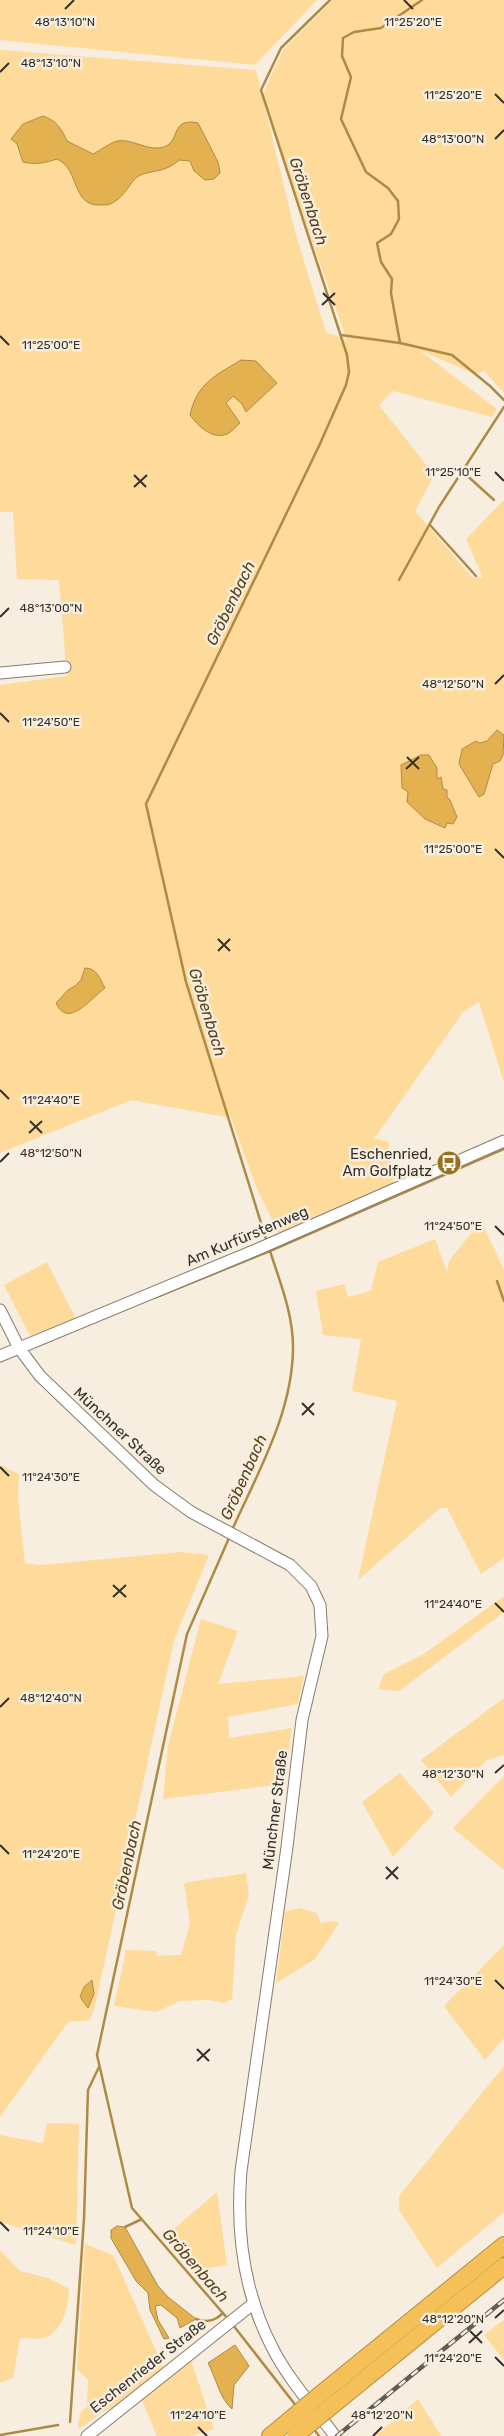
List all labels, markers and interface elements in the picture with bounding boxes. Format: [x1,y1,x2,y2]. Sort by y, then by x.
text: 48°13'10"N [35,15,95,29]
text: 11°25'20"E [384,15,442,29]
text: 48°13'10"N [21,56,81,70]
text: 11°25'20"E [424,88,482,102]
text: 48°13'00"N [422,132,484,146]
water label: Gröbenbach [285,155,332,248]
text: 11°25'00"E [22,338,80,352]
text: 11°25'10"E [425,465,481,479]
water label: Gröbenbach [202,558,259,649]
text: 48°13'00"N [20,601,82,615]
text: 48°12'50"N [422,677,484,691]
text: 11°24'50"E [22,715,80,729]
text: 11°25'00"E [424,842,482,856]
water label: Gröbenbach [185,966,230,1059]
text: 11°24'40"E [22,1093,80,1107]
place label: Eschenried, Am Golfplatz [342,1145,432,1180]
text: 48°12'50"N [20,1146,82,1160]
bus stop icon: Eschenried, Am Golfplatz [436,1150,462,1176]
street label: Am Kurfürstenweg [183,1202,311,1270]
text: 11°24'50"E [424,1219,482,1233]
street label: Münchner Straße [70,1383,170,1479]
water label: Gröbenbach [216,1431,271,1523]
text: 11°24'30"E [22,1470,80,1484]
text: 11°24'40"E [424,1597,482,1611]
text: 48°12'40"N [20,1691,82,1705]
street label: Münchner Straße [259,1749,291,1871]
text: 48°12'30"N [422,1767,484,1781]
water label: Gröbenbach [108,1818,145,1912]
text: 11°24'20"E [22,1847,80,1861]
text: 11°24'30"E [424,1974,482,1988]
text: 11°24'10"E [23,2224,79,2238]
water label: Gröbenbach [158,2225,233,2306]
text: 48°12'20"N [422,2312,484,2326]
street label: Eschenrieder Straße [86,2315,210,2417]
text: 11°24'20"E [424,2351,482,2365]
text: 11°24'10"E [170,2408,226,2422]
text: 48°12'20"N [351,2408,413,2422]

